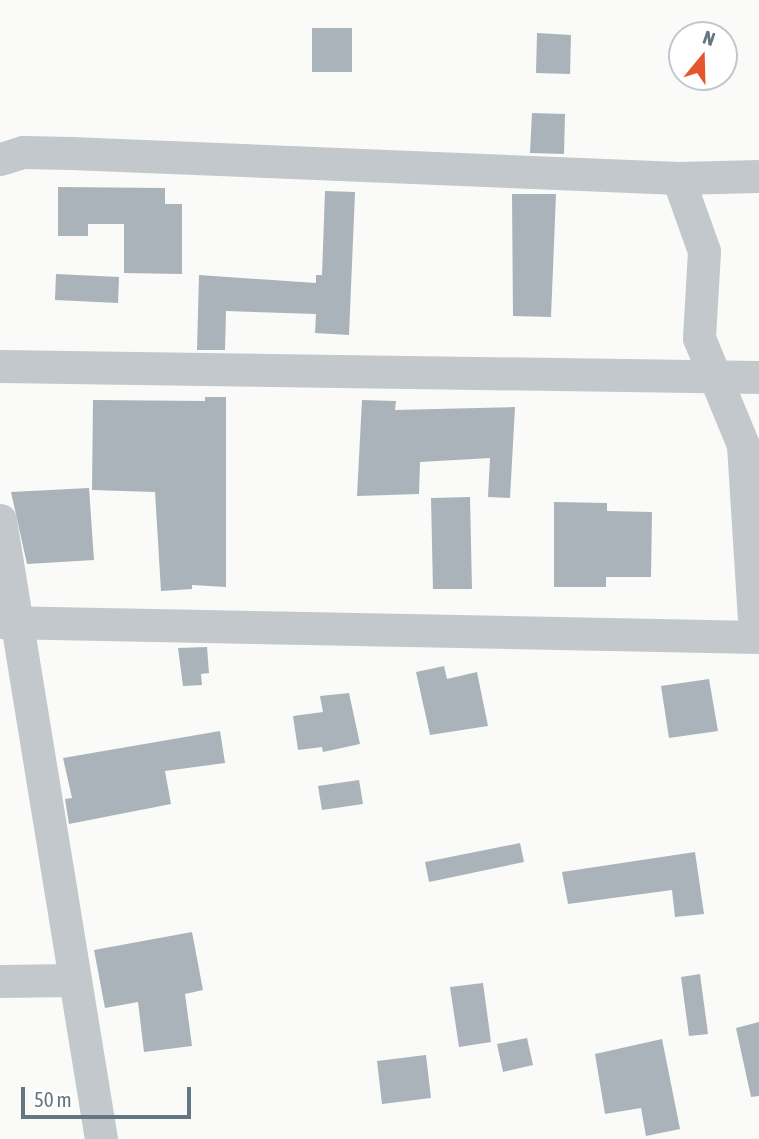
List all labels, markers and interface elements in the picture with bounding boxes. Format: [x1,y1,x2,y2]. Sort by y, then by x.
north arrow [668,21,738,91]
text: N [700,26,718,50]
scale bar [24,1072,194,1116]
text: 50 m [34,1087,72,1111]

